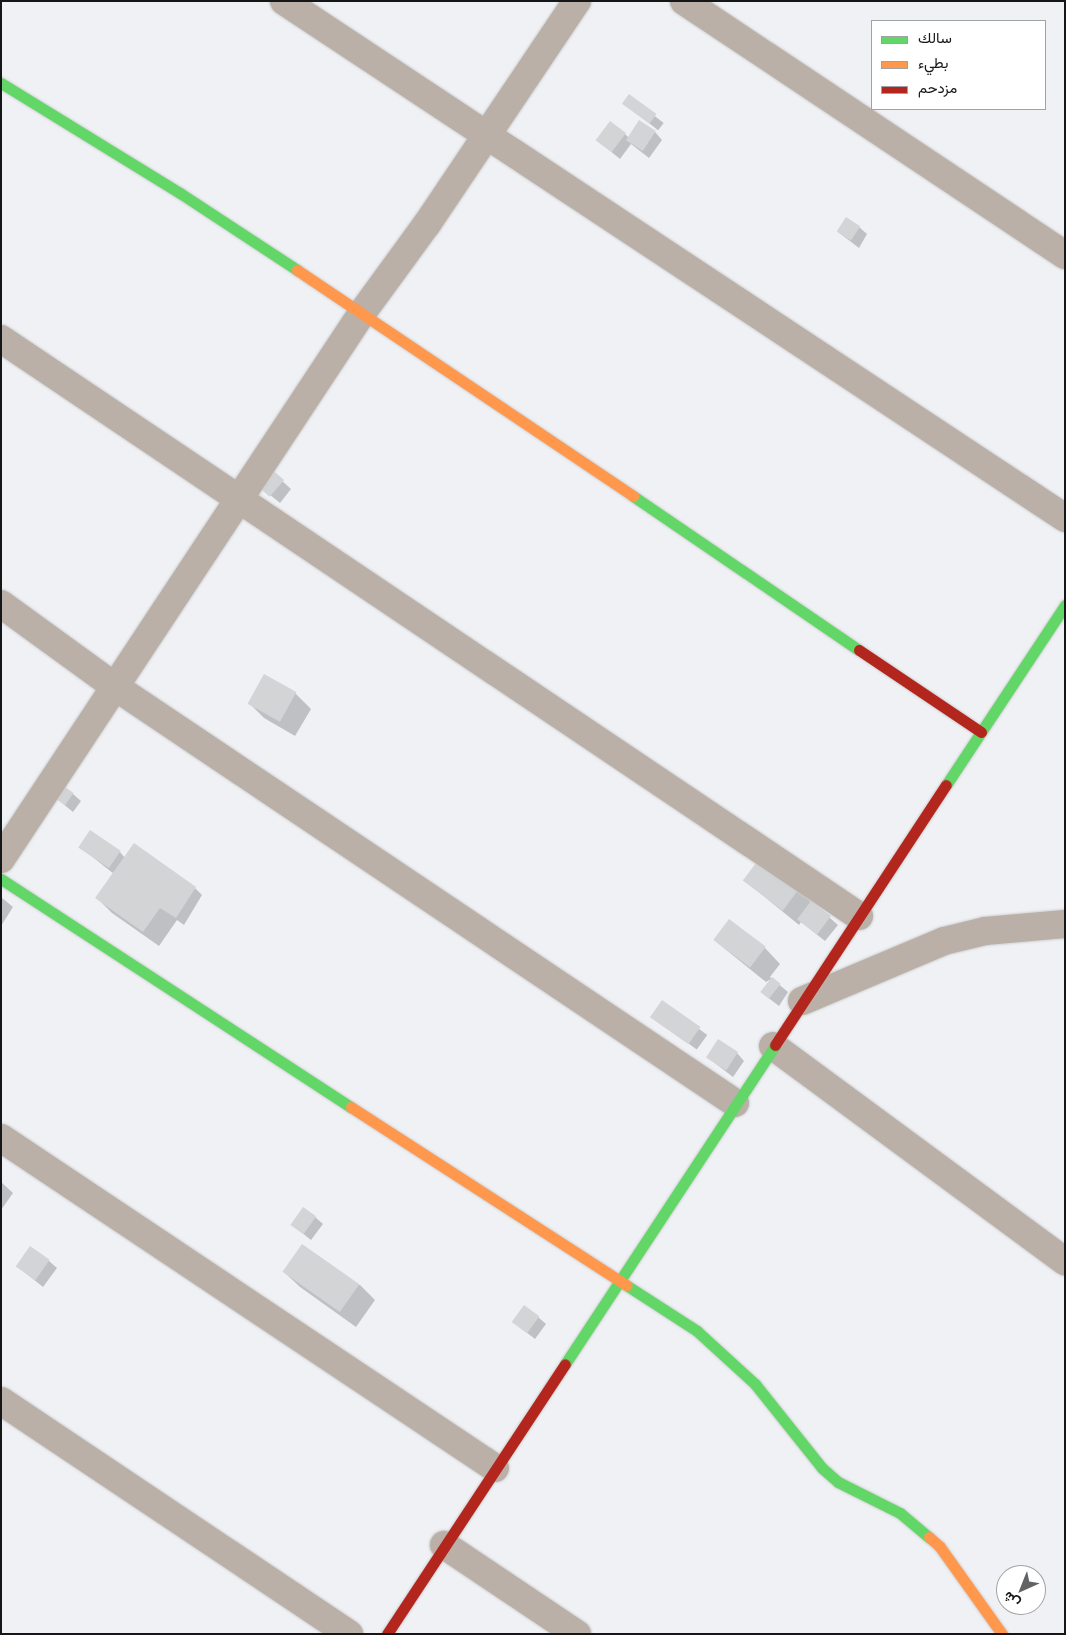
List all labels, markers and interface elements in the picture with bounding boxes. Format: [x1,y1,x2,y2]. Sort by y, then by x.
legend [871,20,1046,110]
text: سالك [918,29,952,46]
text: بطيء [918,54,948,71]
text: مزدحم [918,79,957,96]
north arrow [996,1565,1046,1615]
text: ش [1000,1588,1023,1612]

